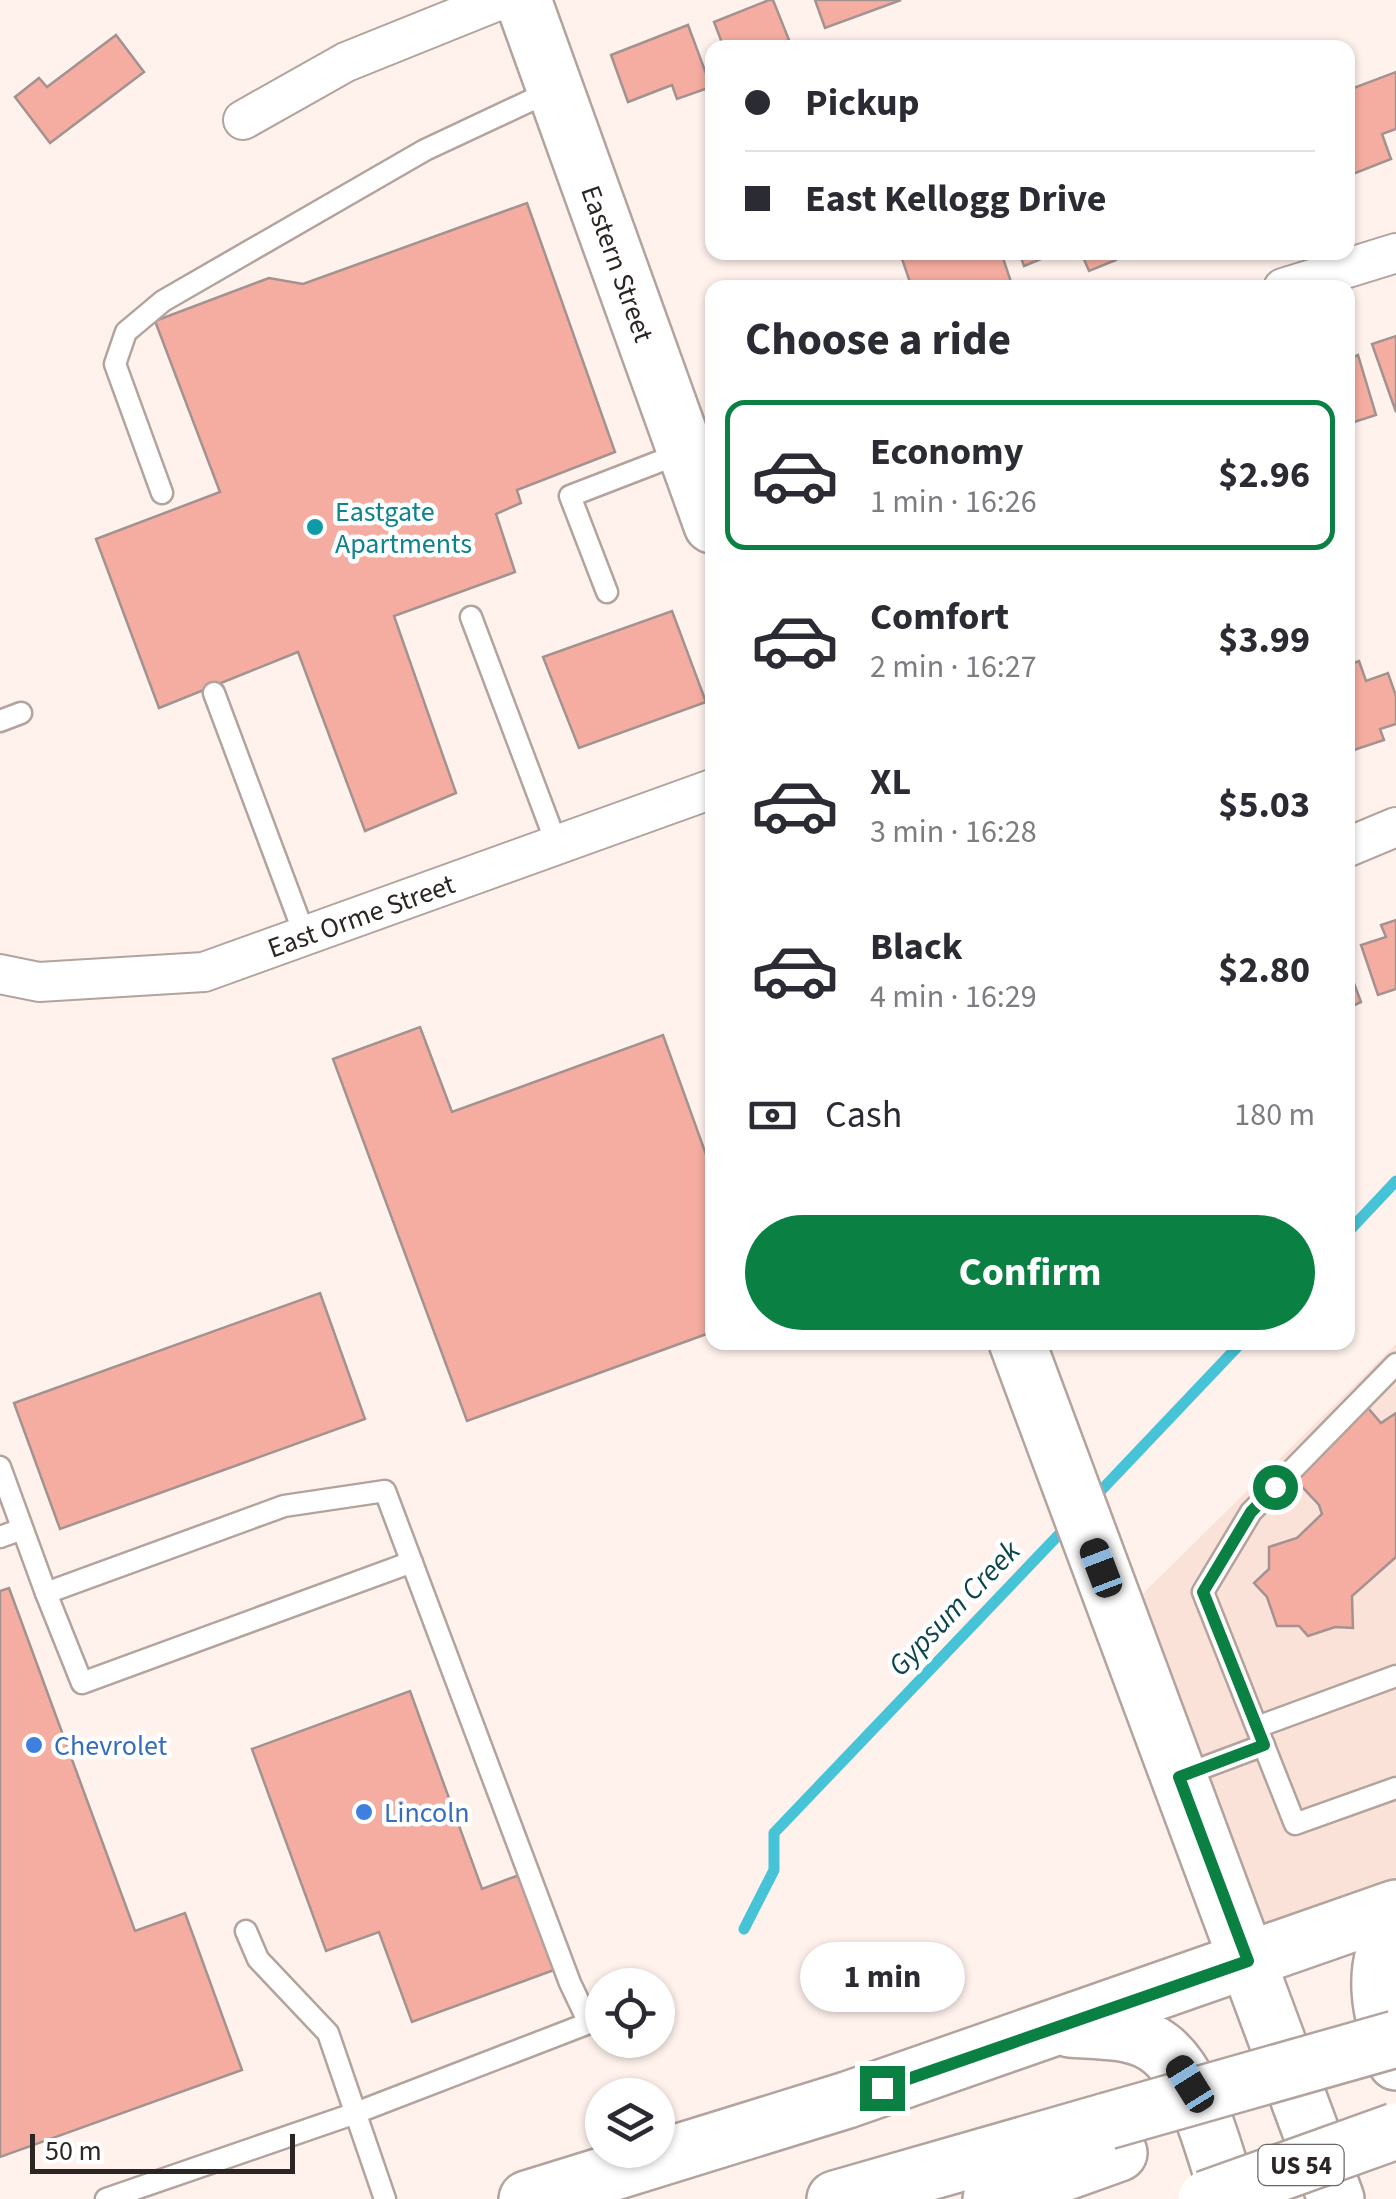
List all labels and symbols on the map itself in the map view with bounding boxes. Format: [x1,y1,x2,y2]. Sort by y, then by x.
street label: Eastern Street [570,180,664,348]
place label: Eastgate Apartments [335,492,472,564]
marker: Eastgate Apartments [304,516,326,538]
street label: East Orme Street [262,864,461,968]
route start [1253,1465,1298,1510]
water label: Gypsum Creek [878,1530,1031,1686]
car [1076,1535,1126,1601]
place label: Chevrolet [54,1726,168,1766]
marker: Chevrolet [23,1734,45,1756]
place label: Lincoln [384,1793,470,1833]
marker: Lincoln [353,1801,375,1823]
callout: 1 min [800,1943,964,2013]
car [1161,2051,1219,2117]
route end [860,2066,905,2111]
scale bar [30,2129,295,2174]
road number: US 54 [1258,2145,1344,2185]

